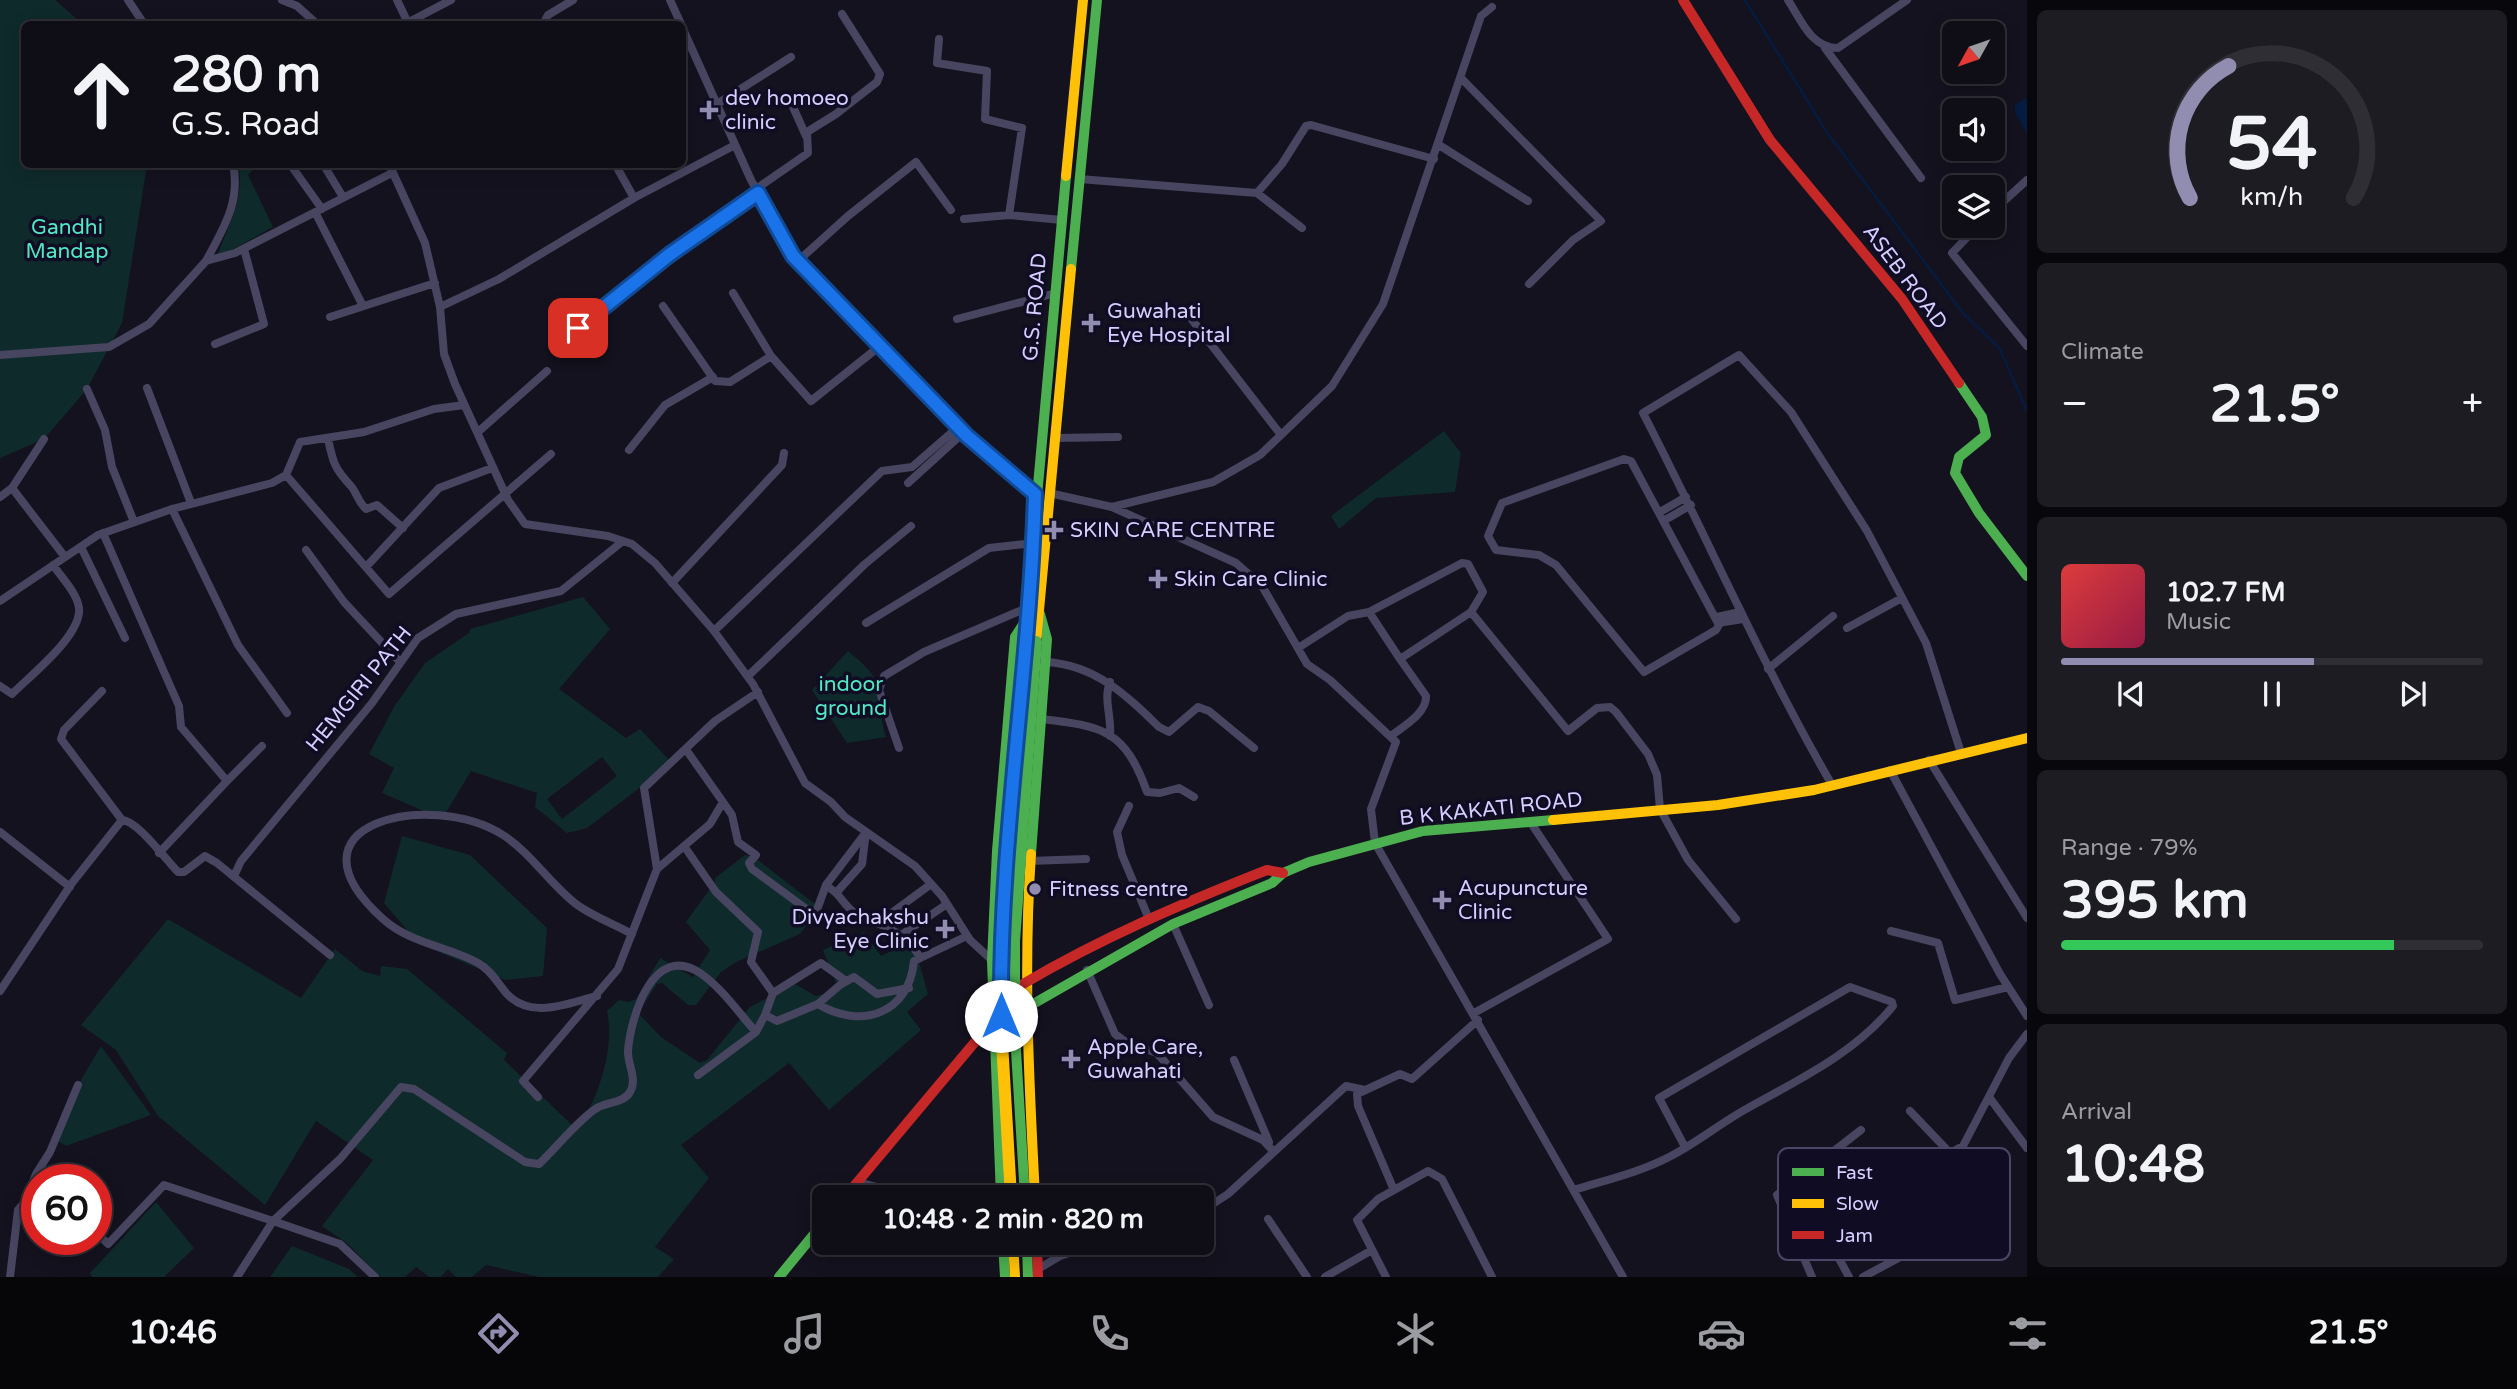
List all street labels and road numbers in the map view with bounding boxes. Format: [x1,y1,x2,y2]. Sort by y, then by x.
street label: ASEB ROAD [1857,220,1953,334]
street label: G.S. ROAD [1018,252,1052,362]
street label: HEMGIRI PATH [301,621,417,757]
street label: B K KAKATI ROAD [1398,787,1584,831]

